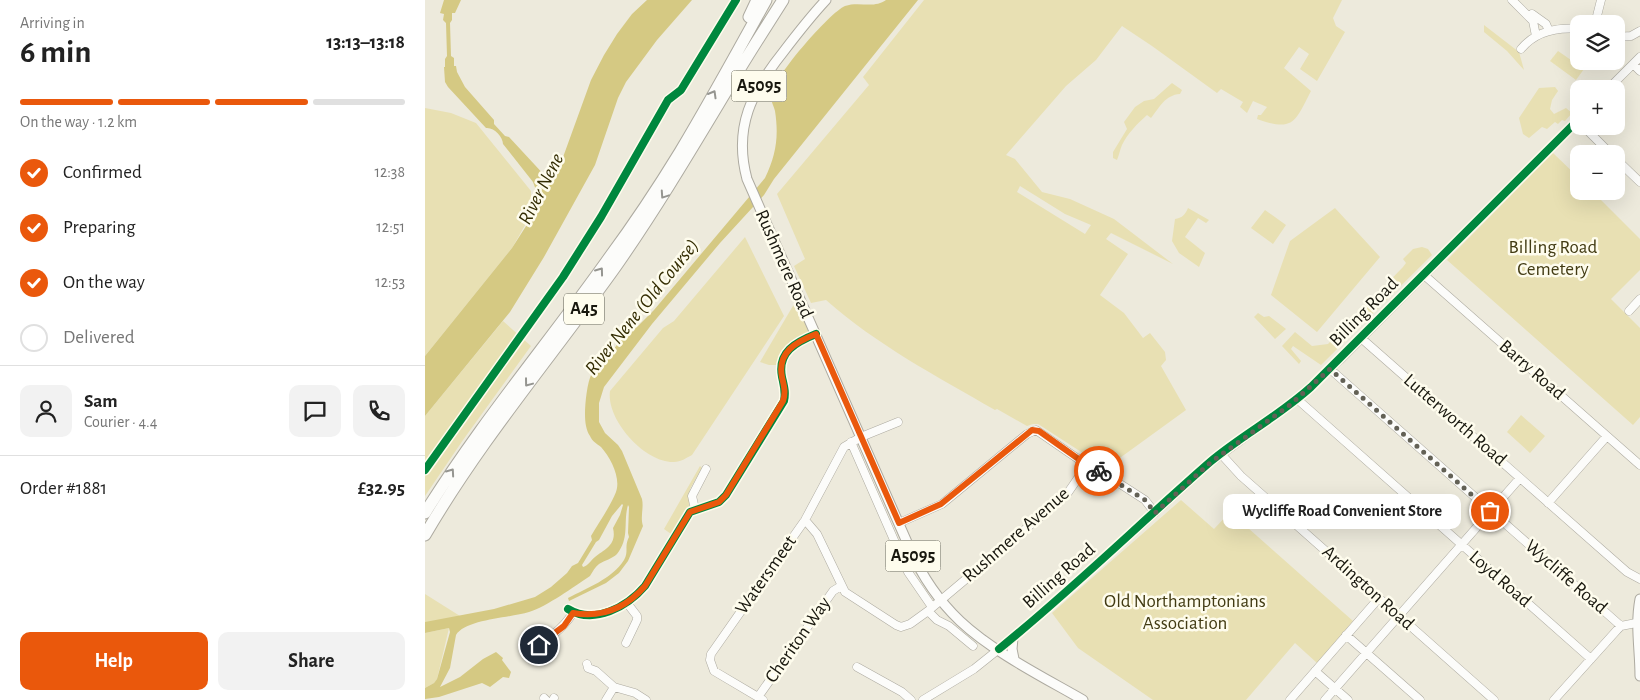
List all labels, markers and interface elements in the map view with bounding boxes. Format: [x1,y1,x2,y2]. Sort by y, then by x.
text: Arriving in [20,15,85,31]
map controls [1570,15,1625,200]
button: layers [1570,15,1625,70]
text: 13:13–13:18 [326,33,405,52]
text: 6 min [20,36,91,68]
road number: A5095 [731,70,787,102]
button: + [1570,80,1625,135]
one-way arrow [707,90,717,99]
text: On the way · 1.2 km [20,114,137,130]
button: − [1570,145,1625,200]
water label: River Nene [515,150,568,228]
icon: check [20,159,48,187]
text: Confirmed [63,163,142,182]
text: 12:38 [374,164,405,180]
one-way arrow [661,189,670,198]
street label: Rushmere Road [752,207,816,321]
icon: check [20,214,48,242]
text: Preparing [63,218,136,237]
text: 12:51 [376,219,405,235]
water label: River Nene (Old Course) [581,235,703,379]
park label: Billing Road Cemetery [1509,238,1598,279]
one-way arrow [594,268,602,277]
icon: check [20,269,48,297]
text: On the way [63,273,145,292]
text: 12:53 [375,274,405,290]
street label: Billing Road [1326,274,1402,350]
road number: A45 [564,294,604,324]
text: Delivered [63,328,135,347]
street label: Barry Road [1495,336,1569,404]
street label: Lutterworth Road [1400,370,1510,470]
one-way arrow [525,377,534,387]
button: person [20,385,72,437]
button: chat [289,385,341,437]
button: phone [353,385,405,437]
text: Sam [84,392,118,411]
text: Courier · 4.4 [84,414,157,430]
courier [1074,446,1124,496]
icon: bike [1085,457,1113,485]
one-way arrow [446,469,454,478]
text: Order #1881 [20,479,107,498]
text: £32.95 [358,479,405,498]
street label: Rushmere Avenue [959,484,1073,586]
pin [1469,490,1511,532]
callout: Wycliffe Road Convenient Store [1223,494,1460,528]
icon: bag [1476,497,1504,525]
text: Wycliffe Road Convenient Store [1242,503,1442,519]
street label: Watersmeet [732,532,800,618]
street label: Wycliffe Road [1521,536,1611,618]
road number: A5095 [885,540,941,572]
street label: Billing Road [1019,540,1099,612]
street label: Ardington Road [1319,542,1418,634]
street label: Loyd Road [1465,547,1535,611]
park label: Old Northamptonians Association [1104,592,1266,633]
street label: Cheriton Way [762,594,834,686]
pin [518,624,560,666]
icon: home [525,631,553,659]
button: Help [20,632,208,690]
button: Share [218,632,405,690]

